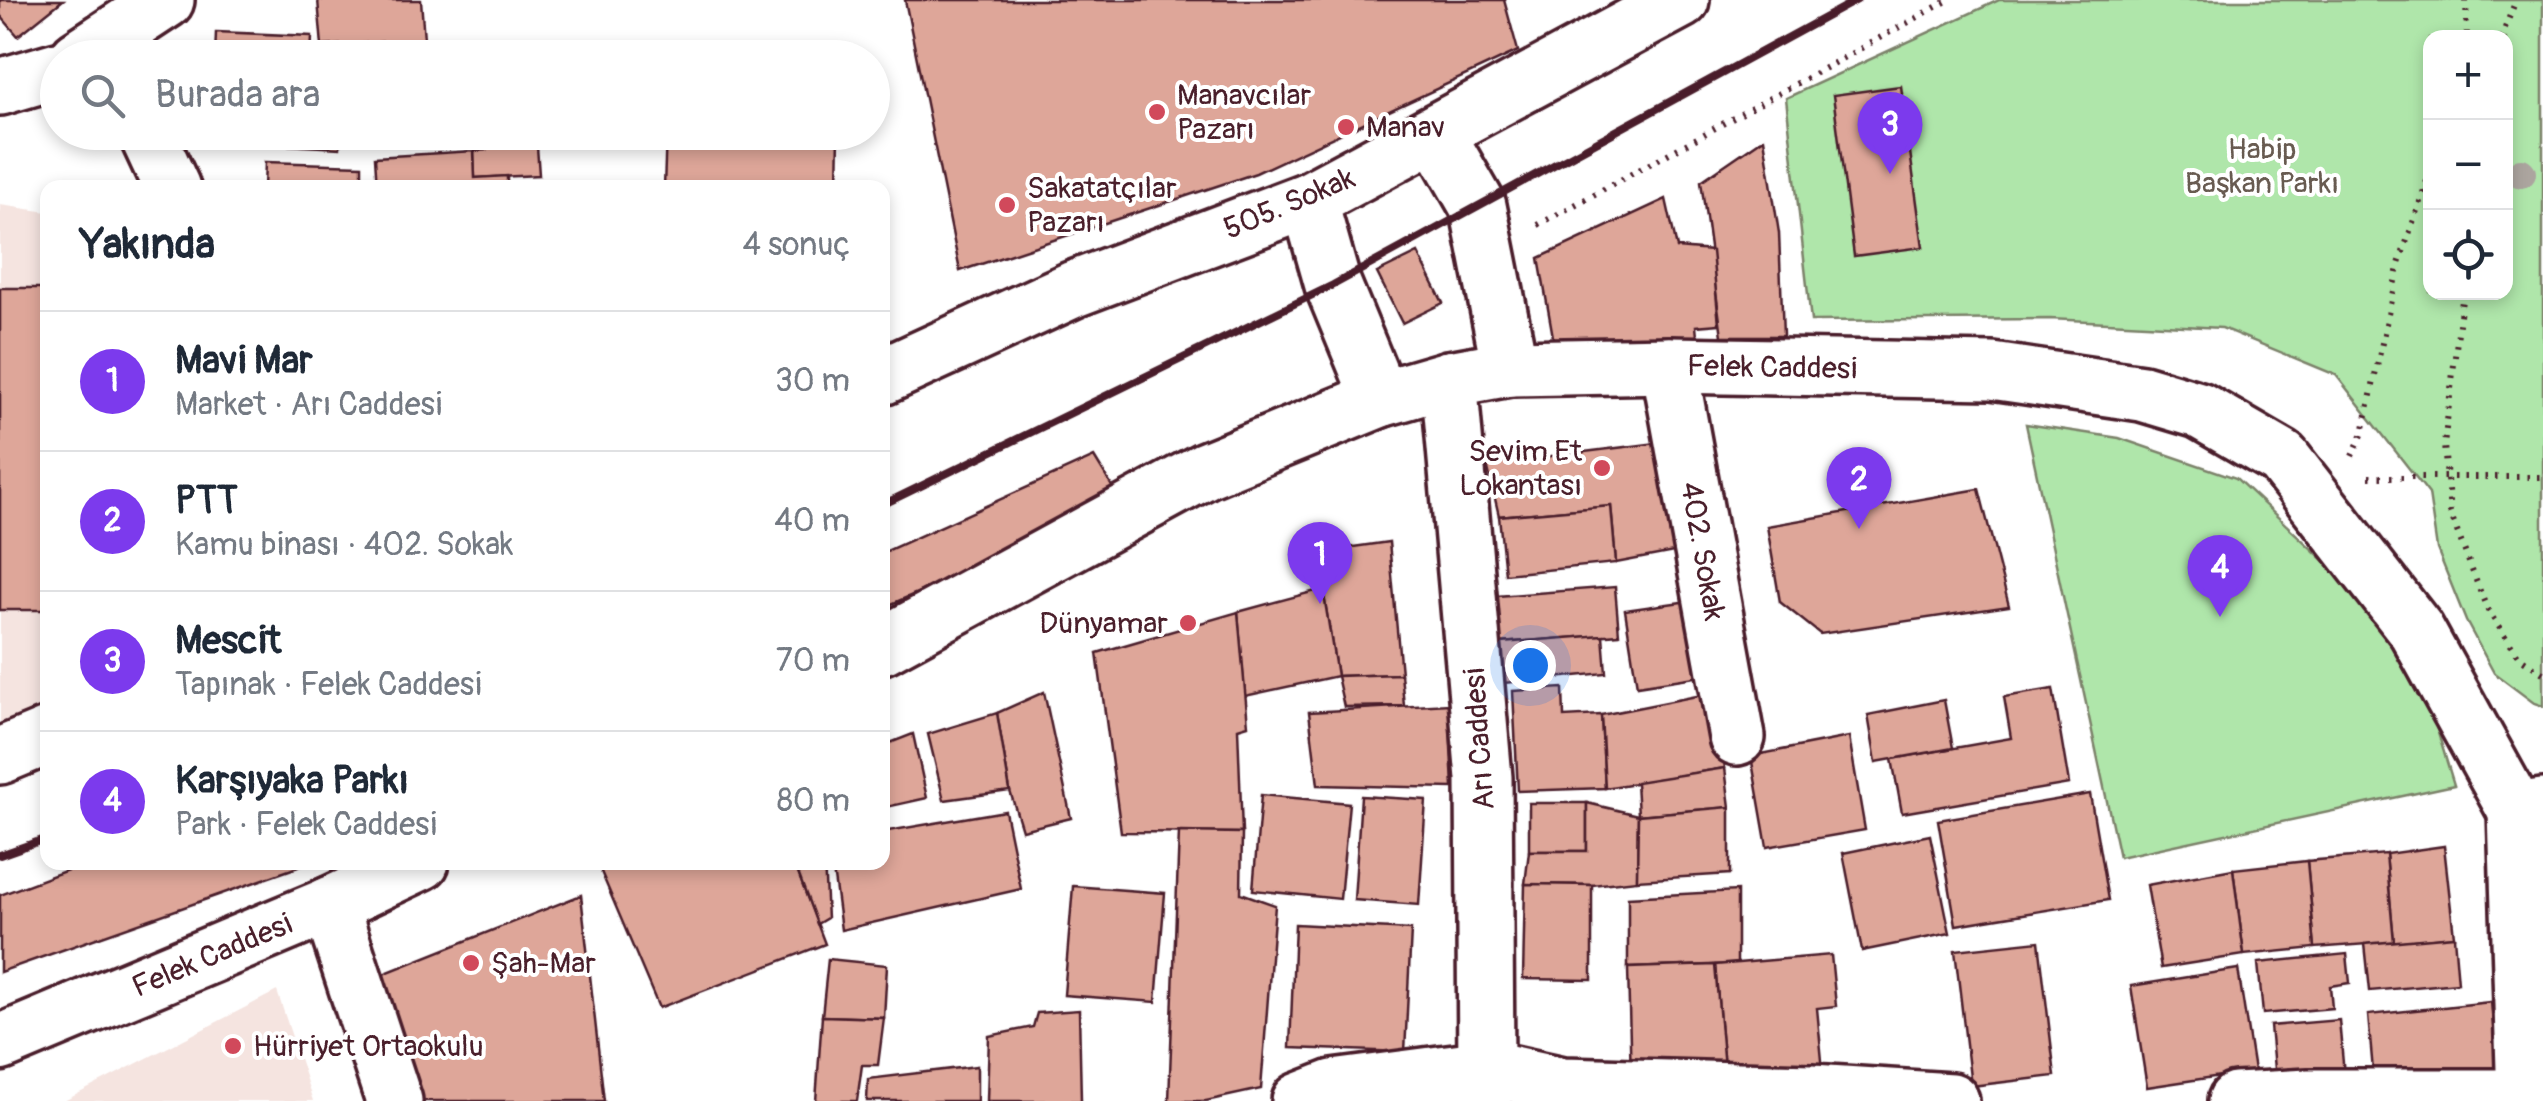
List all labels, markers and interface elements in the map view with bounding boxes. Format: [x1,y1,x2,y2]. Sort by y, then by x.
map controls [2423,30,2513,300]
button: + [2423,30,2513,120]
search box [40,40,890,150]
icon: search [75,68,130,123]
text: Burada ara [155,71,320,119]
place label: Manavcılar Pazarı [1177,77,1311,148]
pin: 3 [1858,91,1922,174]
marker: Manavcılar Pazarı [1146,101,1168,123]
place label: Manav [1366,109,1445,146]
marker: Manav [1335,116,1357,138]
button: − [2423,120,2513,210]
park label: Habip Başkan Parkı [2185,131,2339,202]
street label: 505. Sokak [1218,159,1361,248]
place label: Sakatatçılar Pazarı [1027,170,1177,241]
marker: Sakatatçılar Pazarı [996,194,1018,216]
button: locate [2423,210,2513,300]
text: Yakında [80,219,215,271]
text: 4 sonuç [743,225,850,265]
text: Mavi Mar [175,337,313,385]
street label: Felek Caddesi [1687,348,1857,387]
text: 1 [106,361,119,401]
text: 30 m [775,361,850,401]
text: Market · Arı Caddesi [175,385,442,425]
place label: Sevim Et Lokantası [1459,433,1583,504]
pin: 2 [1826,446,1892,529]
marker: Sevim Et Lokantası [1591,457,1613,479]
text: PTT [175,477,238,525]
street label: 402. Sokak [1672,479,1733,624]
text: 2 [104,501,121,541]
text: 40 m [774,501,850,541]
pin: 1 [1288,522,1352,604]
text: Kamu binası · 402. Sokak [175,525,513,565]
pin: 4 [2188,534,2252,617]
place label: Dünyamar [1039,605,1168,642]
marker: Dünyamar [1177,612,1199,634]
text: Mescit [175,617,281,665]
your location [1505,640,1556,691]
text: 3 [104,641,121,681]
text: 70 m [776,641,850,681]
text: Tapınak · Felek Caddesi [175,665,481,705]
street label: Arı Caddesi [1456,667,1503,811]
text: Karşıyaka Parkı [175,757,409,805]
text: 4 [103,781,122,821]
text: 80 m [777,781,850,821]
text: Park · Felek Caddesi [175,805,437,845]
street label: Felek Caddesi [127,905,298,1006]
place label: Şah-Mar [491,945,596,982]
marker: Şah-Mar [460,952,482,974]
place label: Hürriyet Ortaokulu [253,1028,484,1065]
marker: Hürriyet Ortaokulu [222,1035,244,1057]

